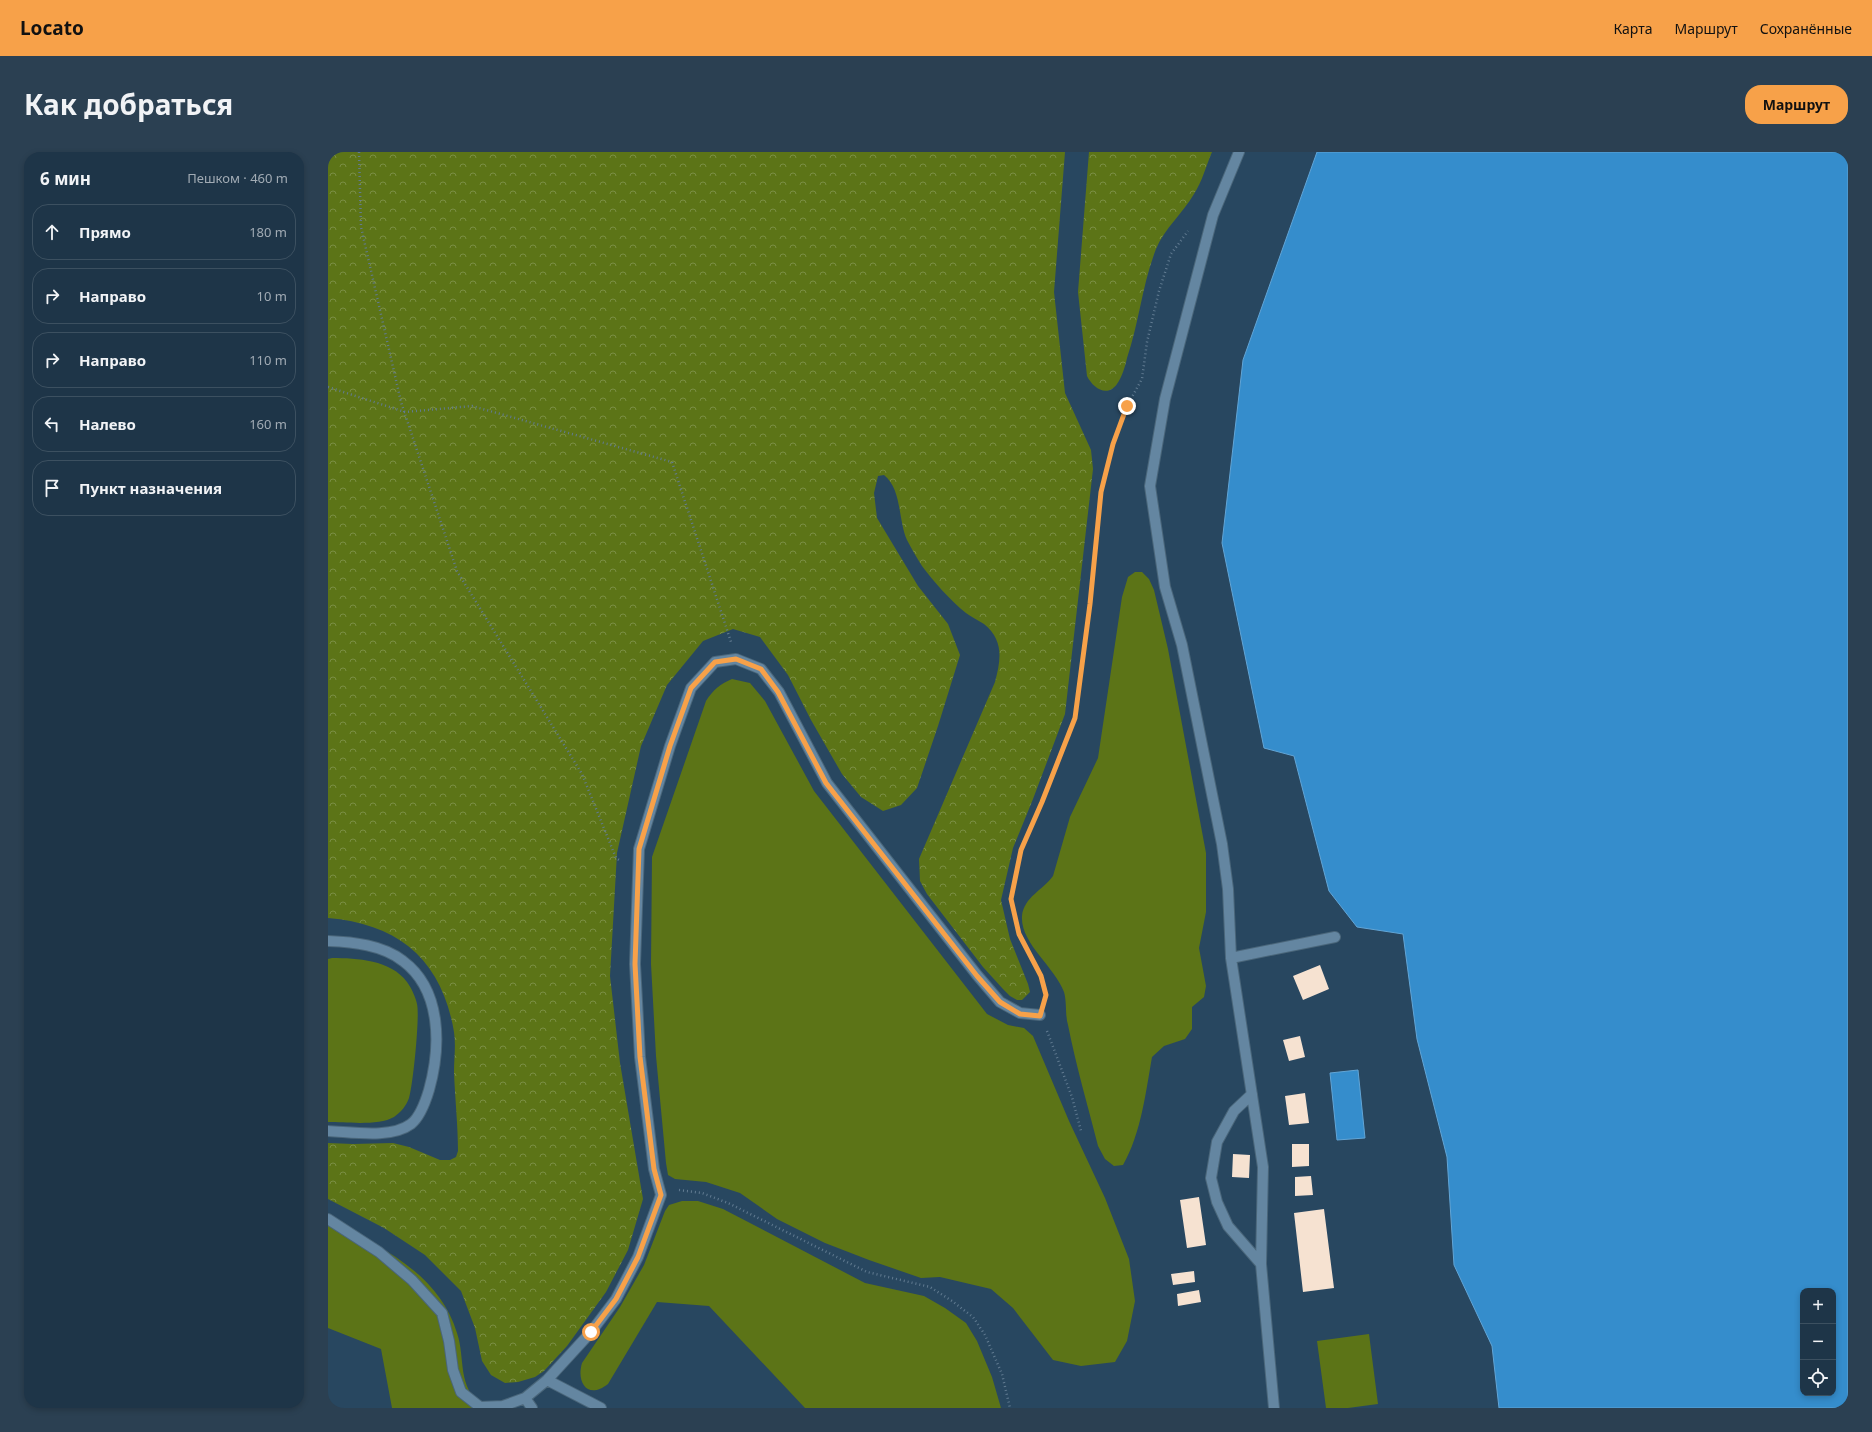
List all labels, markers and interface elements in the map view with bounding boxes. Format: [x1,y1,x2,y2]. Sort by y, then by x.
text: Locato [20,15,84,41]
text: Карта [1613,19,1652,38]
text: Маршрут [1674,19,1738,38]
text: Сохранённые [1760,19,1852,38]
text: Как добраться [24,85,233,123]
button: Маршрут [1745,85,1848,124]
text: 6 мин [40,167,91,190]
text: Пешком · 460 m [187,169,288,187]
icon: ahead [41,221,63,243]
text: Прямо [79,222,131,242]
text: 180 m [249,223,287,241]
icon: right [41,285,63,307]
text: Направо [79,286,146,306]
text: 10 m [257,287,287,305]
icon: right [41,349,63,371]
text: Направо [79,350,146,370]
text: 110 m [249,351,287,369]
route end [1118,397,1136,415]
icon: left [41,413,63,435]
text: Налево [79,414,136,434]
text: 160 m [249,415,287,433]
icon: arrive [41,477,63,499]
text: Пункт назначения [79,478,222,498]
map controls [1800,1288,1836,1396]
button: + [1800,1288,1836,1324]
route start [582,1323,600,1341]
button: − [1800,1324,1836,1360]
button: locate [1800,1360,1836,1396]

